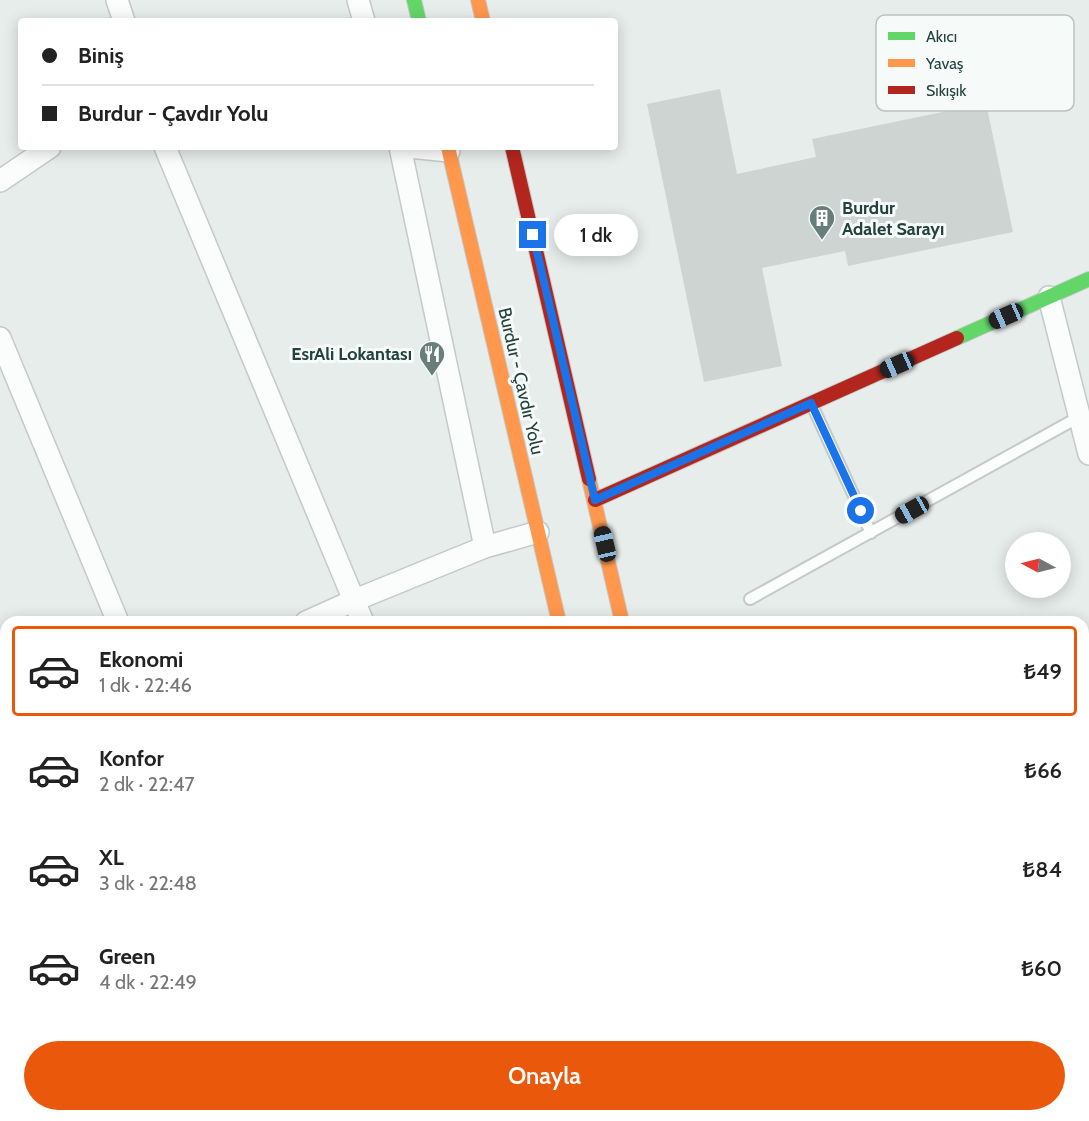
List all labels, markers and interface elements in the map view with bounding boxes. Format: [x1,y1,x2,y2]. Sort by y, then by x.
legend [876,15,1074,111]
text: Akıcı [926,27,957,46]
text: Biniş [78,42,124,69]
text: Yavaş [925,54,964,73]
text: Sıkışık [926,81,967,100]
text: Burdur - Çavdır Yolu [78,100,268,127]
place label: Burdur Adalet Sarayı [842,197,944,240]
building icon: Burdur Adalet Sarayı [807,203,837,241]
callout: 1 dk [554,214,638,256]
route end [519,221,546,248]
text: 1 dk [580,223,612,247]
car [986,300,1026,332]
street label: Burdur - Çavdır Yolu [493,305,549,457]
restaurant icon: EsrAli Lokantası [417,339,447,377]
place label: EsrAli Lokantası [291,343,412,365]
car [877,349,917,381]
car [892,493,932,527]
route start [847,497,874,524]
car [592,524,618,564]
north arrow [1005,532,1071,598]
map controls [1005,532,1071,598]
icon: car [27,644,81,698]
text: Ekonomi [99,646,183,673]
text: ₺49 [1023,658,1062,685]
text: 1 dk · 22:46 [99,673,192,697]
icon: car [27,743,81,797]
text: Konfor [99,745,164,772]
text: ₺66 [1024,757,1062,784]
text: 2 dk · 22:47 [99,772,195,796]
icon: car [27,842,81,896]
text: XL [99,844,124,871]
text: ₺84 [1023,856,1062,883]
text: 3 dk · 22:48 [99,871,197,895]
icon: car [27,941,81,995]
text: Green [99,943,155,970]
text: ₺60 [1021,955,1062,982]
text: 4 dk · 22:49 [99,970,197,994]
button: Onayla [24,1041,1065,1110]

